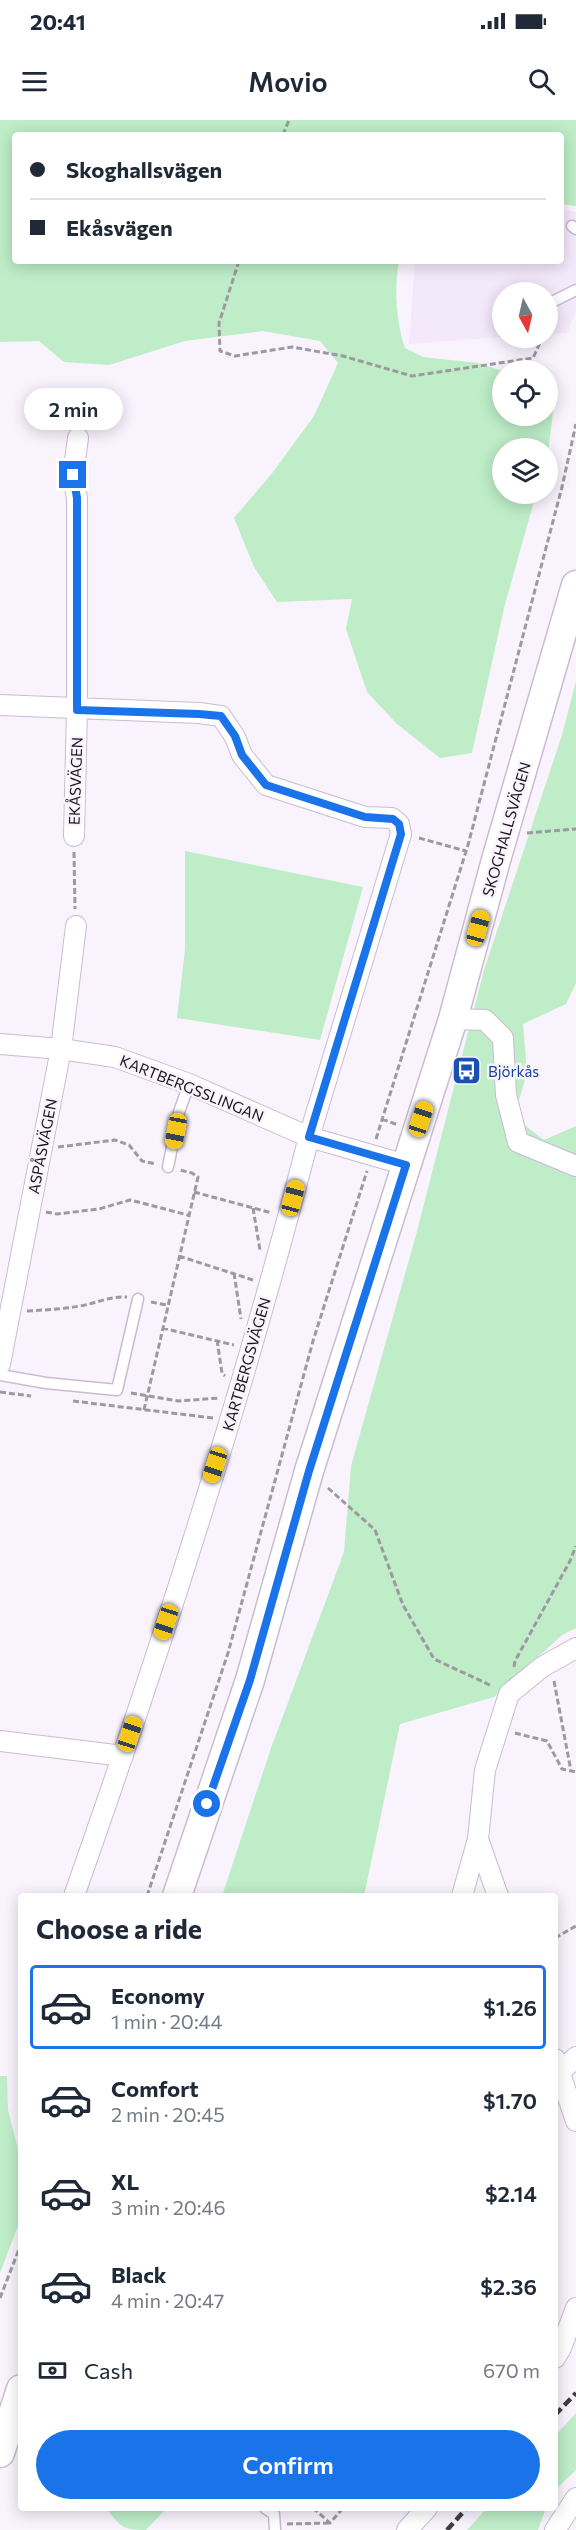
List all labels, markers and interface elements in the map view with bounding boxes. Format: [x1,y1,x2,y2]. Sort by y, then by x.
text: 20:41 [30,8,86,35]
icon: menu [18,65,51,98]
text: Movio [248,65,328,98]
icon: search [525,65,558,98]
text: Skoghallsvägen [66,156,222,183]
text: Ekåsvägen [66,214,173,241]
north arrow [492,282,558,348]
map controls [492,282,558,504]
button: locate [492,360,558,426]
callout: 2 min [23,388,122,430]
text: 2 min [49,397,98,421]
button: layers [492,438,558,504]
route end [59,461,86,488]
street label: EKÅSVÄGEN [63,737,86,825]
street label: SKOGHALLSVÄGEN [478,760,534,898]
car [465,908,491,948]
street label: KARTBERGSSLINGAN [117,1051,267,1125]
bus stop icon: Björkås [451,1055,483,1087]
place label: Björkås [488,1062,539,1080]
street label: ASPÅSVÄGEN [23,1097,60,1195]
car [407,1099,435,1139]
car [164,1112,188,1150]
car [280,1178,306,1218]
street label: KARTBERGSVÄGEN [218,1295,274,1433]
car [201,1445,229,1485]
car [152,1602,180,1642]
car [116,1714,144,1754]
route start [193,1790,220,1817]
text: Choose a ride [36,1912,202,1945]
icon: car [39,1980,93,2034]
text: Economy [111,1982,205,2009]
text: $1.26 [483,1994,537,2021]
text: 1 min · 20:44 [111,2009,223,2033]
icon: car [39,2073,93,2127]
text: Comfort [111,2075,199,2102]
text: $1.70 [483,2087,537,2114]
text: 2 min · 20:45 [111,2102,225,2126]
icon: car [39,2166,93,2220]
text: XL [111,2168,139,2195]
text: $2.14 [485,2180,537,2207]
text: 3 min · 20:46 [111,2195,226,2219]
icon: car [39,2259,93,2313]
text: Black [111,2261,166,2288]
text: $2.36 [480,2273,537,2300]
text: 4 min · 20:47 [111,2288,224,2312]
icon: cash [36,2354,69,2387]
text: Cash [84,2357,133,2384]
text: 670 m [483,2358,540,2382]
button: Confirm [36,2430,540,2499]

